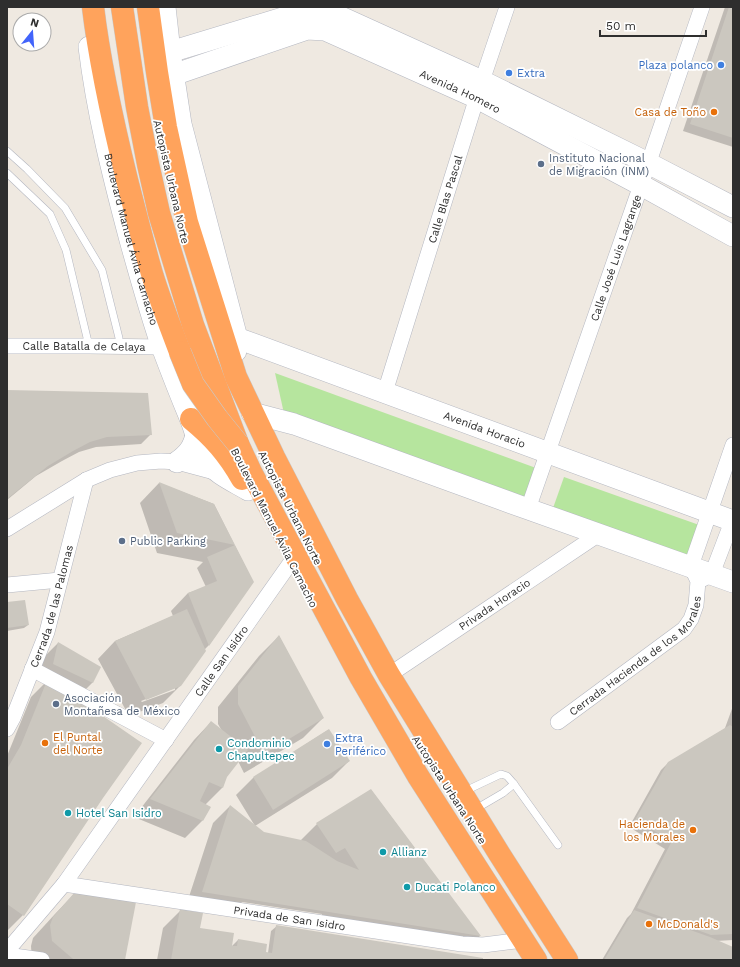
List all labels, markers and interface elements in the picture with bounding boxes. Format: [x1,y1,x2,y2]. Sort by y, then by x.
north arrow [12,12,52,52]
scale bar [600,12,706,38]
text: N [29,16,41,30]
text: 50 m [606,19,636,33]
place label: Plaza polanco [638,59,713,72]
marker: Plaza polanco [716,60,726,70]
street label: Avenida Homero [418,67,503,116]
place label: Extra [517,67,545,80]
marker: Extra [504,68,514,78]
place label: Casa de Toño [635,106,706,119]
marker: Casa de Toño [709,107,719,117]
street label: Autopista Urbana Norte [150,119,192,245]
street label: Boulevard Manuel Ávila Camacho [102,152,161,327]
place label: Instituto Nacional de Migración (INM) [549,152,649,178]
street label: Calle Blas Pascal [425,153,465,245]
marker: Instituto Nacional de Migración (INM) [536,159,546,169]
street label: Calle José Luis Lagrange [588,193,644,323]
street label: Calle Batalla de Celaya [22,340,146,353]
street label: Avenida Horacio [442,408,527,450]
street label: Boulevard Manuel Ávila Camacho [228,446,321,610]
street label: Autopista Urbana Norte [255,449,325,567]
place label: Public Parking [130,535,206,548]
marker: Public Parking [117,536,127,546]
street label: Cerrada de las Palomas [27,543,76,669]
street label: Privada Horacio [456,576,533,633]
street label: Cerrada Hacienda de los Morales [566,595,703,718]
street label: Calle San Isidro [192,623,251,699]
place label: Asociación Montañesa de México [64,692,180,718]
marker: Asociación Montañesa de México [51,699,61,709]
place label: El Puntal del Norte [53,731,103,757]
place label: Extra Periférico [335,732,386,758]
street label: Autopista Urbana Norte [409,733,489,847]
place label: Condominio Chapultepec [227,737,295,763]
marker: El Puntal del Norte [40,738,50,748]
marker: Extra Periférico [322,739,332,749]
marker: Condominio Chapultepec [214,744,224,754]
place label: Hotel San Isidro [76,807,162,820]
marker: Hotel San Isidro [63,808,73,818]
place label: Hacienda de los Morales [619,818,685,844]
marker: Hacienda de los Morales [688,825,698,835]
place label: Allianz [391,846,427,859]
marker: Allianz [378,847,388,857]
place label: Ducati Polanco [415,881,496,894]
marker: Ducati Polanco [402,882,412,892]
street label: Privada de San Isidro [233,903,346,933]
place label: McDonald's [657,918,719,931]
marker: McDonald's [644,919,654,929]

